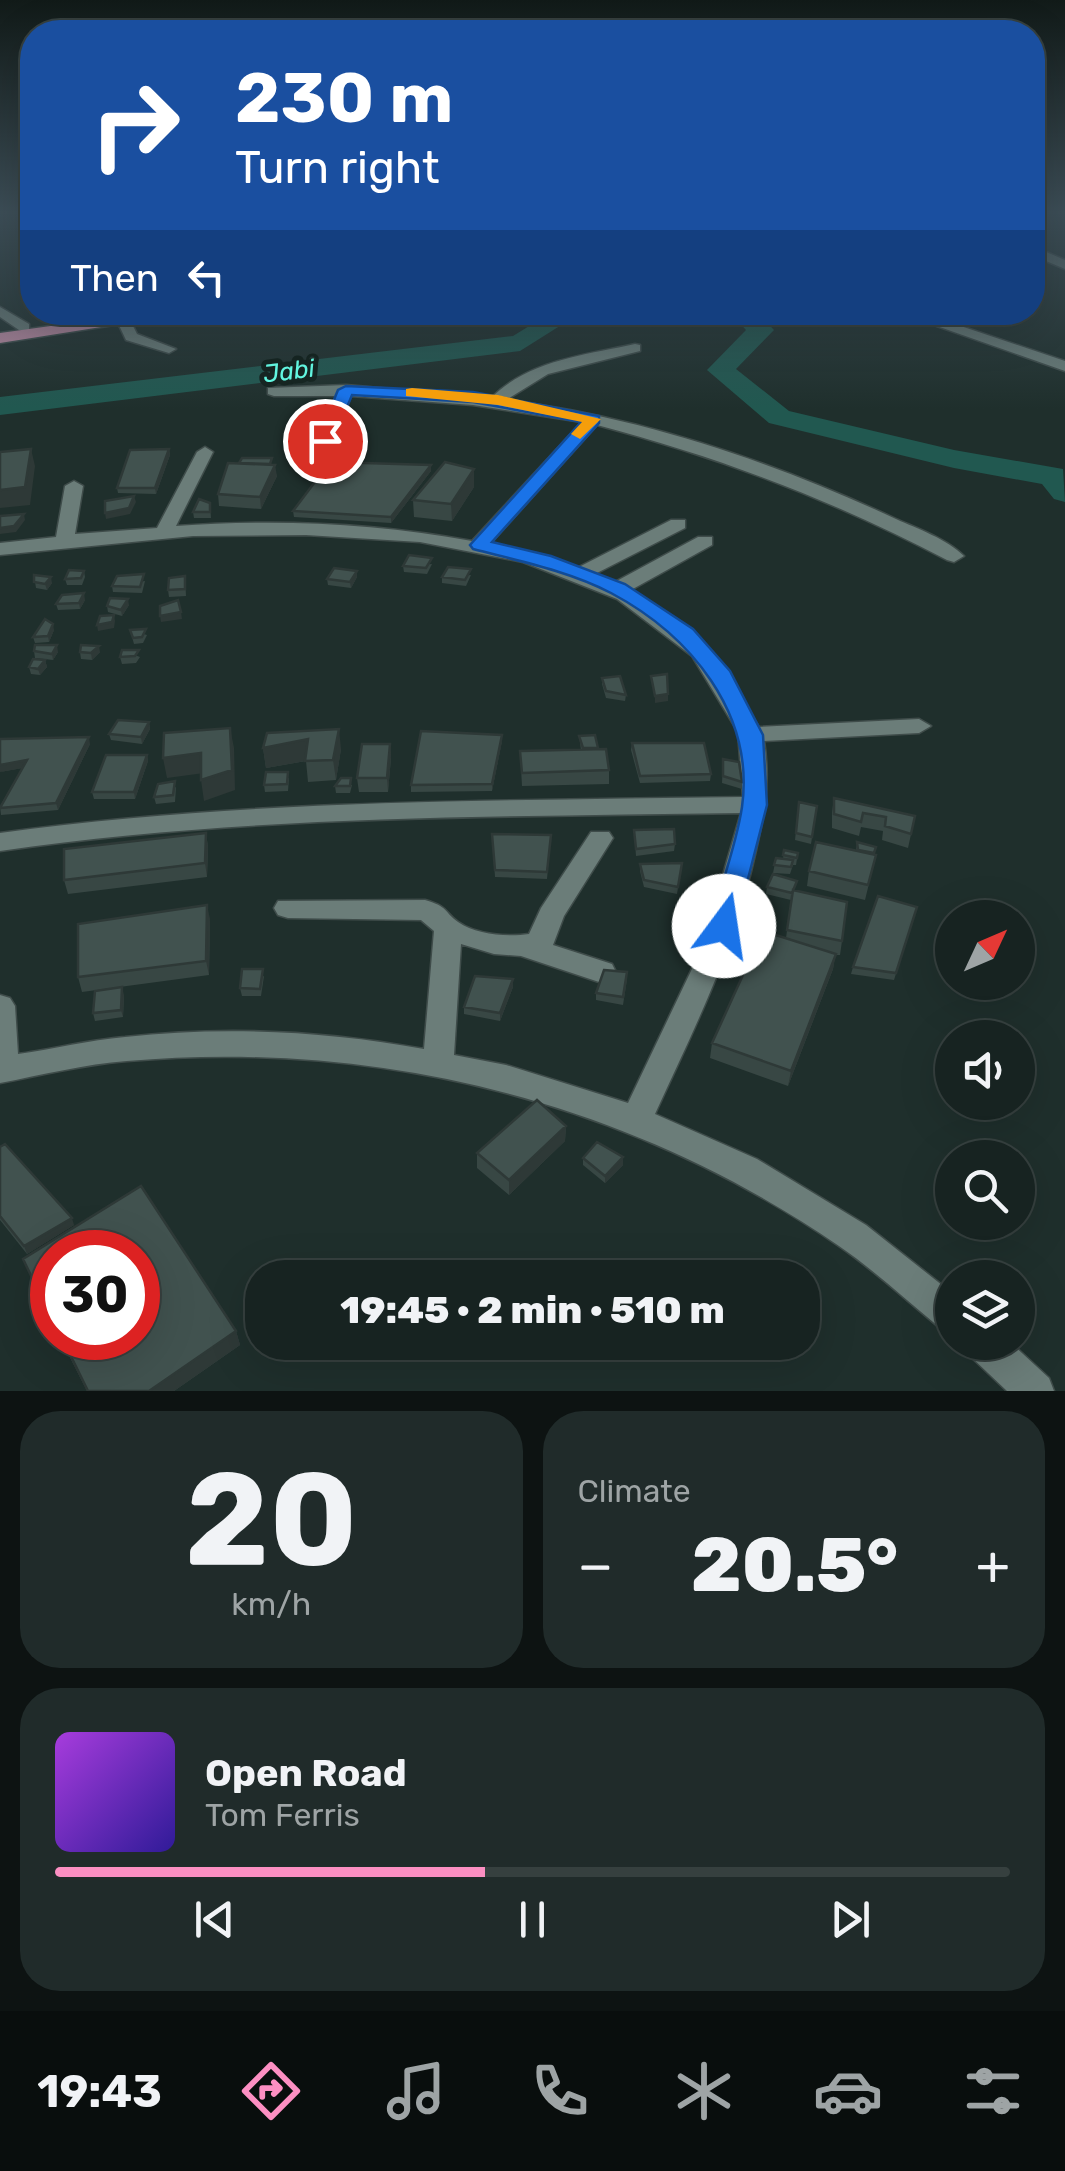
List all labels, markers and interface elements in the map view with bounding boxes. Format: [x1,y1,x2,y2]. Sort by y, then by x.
text: 230 m [235,57,453,140]
icon: right [70,60,200,190]
text: Turn right [235,141,439,194]
icon: left [179,250,234,305]
text: Then [70,255,159,301]
water label: Jabi [262,353,317,389]
pin [283,399,368,484]
icon: arrive [298,414,353,469]
position arrow [672,874,776,978]
north arrow [935,900,1035,1000]
map controls [935,900,1035,1360]
button: sound [935,1020,1035,1120]
button: search [935,1140,1035,1240]
speed limit sign: 30 [30,1230,160,1360]
button: layers [935,1260,1035,1360]
text: 19:45 · 2 min · 510 m [340,1287,725,1333]
text: 20 [185,1442,358,1597]
text: Climate [578,1472,691,1510]
text: 20.5° [691,1521,898,1610]
text: − [578,1533,613,1598]
text: + [976,1533,1010,1598]
text: km/h [231,1585,311,1623]
text: Open Road [205,1750,407,1796]
text: Tom Ferris [205,1796,360,1834]
icon: previous [187,1892,242,1947]
icon: pause [505,1892,560,1947]
icon: next [823,1892,878,1947]
icon: directions [236,2056,306,2126]
icon: music [381,2056,451,2126]
icon: phone [525,2056,595,2126]
icon: climate [669,2056,739,2126]
icon: car [813,2056,883,2126]
icon: filters [958,2056,1028,2126]
text: 19:43 [37,2065,162,2118]

